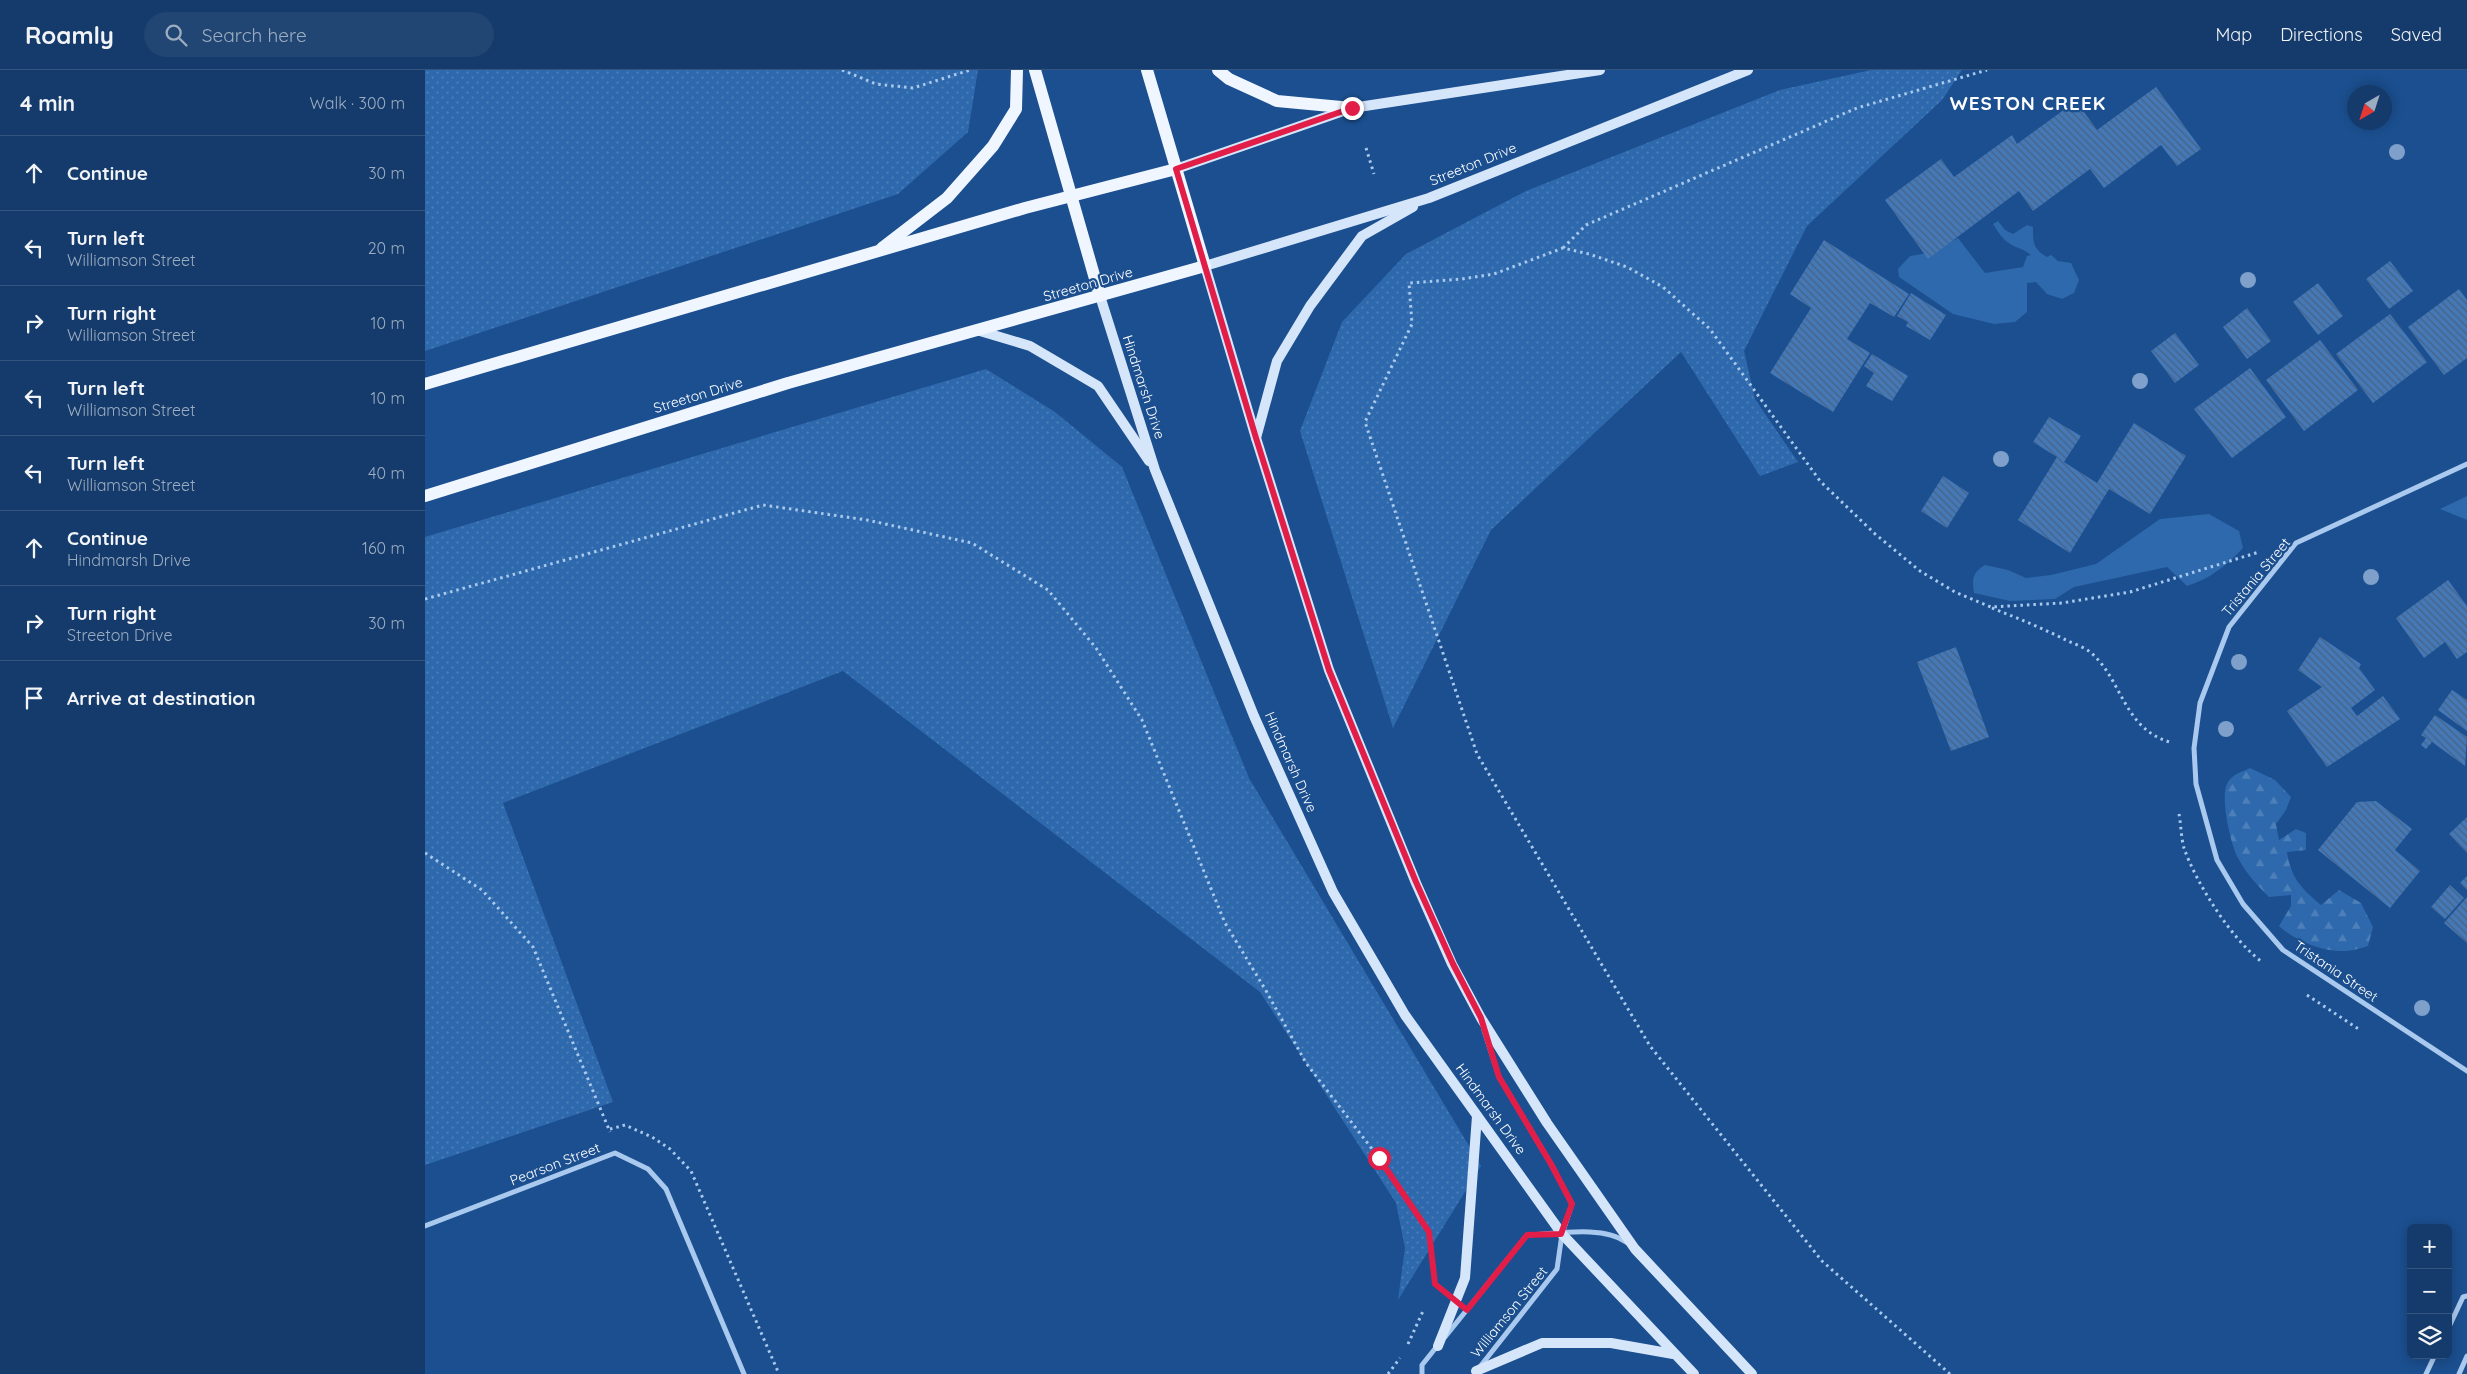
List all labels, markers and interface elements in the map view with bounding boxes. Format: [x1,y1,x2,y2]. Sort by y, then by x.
search box [144,12,494,57]
text: Roamly [25,20,114,50]
icon: search [162,21,190,49]
text: Search here [202,23,307,47]
text: Map [2215,23,2252,46]
text: Directions [2280,23,2363,46]
text: Saved [2391,23,2442,46]
north arrow [2347,85,2392,130]
text: 4 min [20,90,75,116]
district label: WESTON CREEK [1950,91,2106,115]
text: Walk · 300 m [310,93,405,113]
route end [1341,97,1364,120]
street label: Streeton Drive [1427,138,1519,190]
icon: ahead [20,159,48,187]
text: Continue [67,161,148,185]
text: 30 m [368,163,405,183]
text: Turn left [67,226,145,250]
icon: left [20,234,48,262]
text: 20 m [368,238,405,258]
text: Williamson Street [67,250,195,270]
street label: Streeton Drive [1041,263,1135,305]
text: Turn right [67,301,156,325]
icon: right [20,309,48,337]
text: 10 m [371,313,405,333]
text: Williamson Street [67,325,195,345]
street label: Hindmarsh Drive [1119,333,1169,441]
street label: Streeton Drive [651,373,745,417]
text: Turn left [67,376,145,400]
icon: left [20,384,48,412]
text: 10 m [371,388,405,408]
text: Williamson Street [67,400,195,420]
text: Turn left [67,451,145,475]
icon: left [20,459,48,487]
text: 40 m [368,463,405,483]
text: Williamson Street [67,475,195,495]
text: Continue [67,526,148,550]
icon: ahead [20,534,48,562]
street label: Tristania Street [2218,534,2294,620]
text: 160 m [362,538,405,558]
text: Hindmarsh Drive [67,550,191,570]
text: Turn right [67,601,156,625]
icon: right [20,609,48,637]
text: 30 m [368,613,405,633]
text: Streeton Drive [67,625,172,645]
icon: arrive [20,684,48,712]
text: Arrive at destination [67,686,256,710]
street label: Hindmarsh Drive [1261,709,1321,815]
street label: Tristania Street [2291,936,2382,1006]
street label: Hindmarsh Drive [1452,1060,1530,1158]
street label: Pearson Street [507,1138,603,1189]
route start [1368,1147,1391,1170]
map controls [2407,1224,2452,1359]
button: + [2407,1224,2452,1269]
street label: Williamson Street [1467,1262,1552,1361]
button: − [2407,1269,2452,1314]
button: layers [2407,1314,2452,1359]

